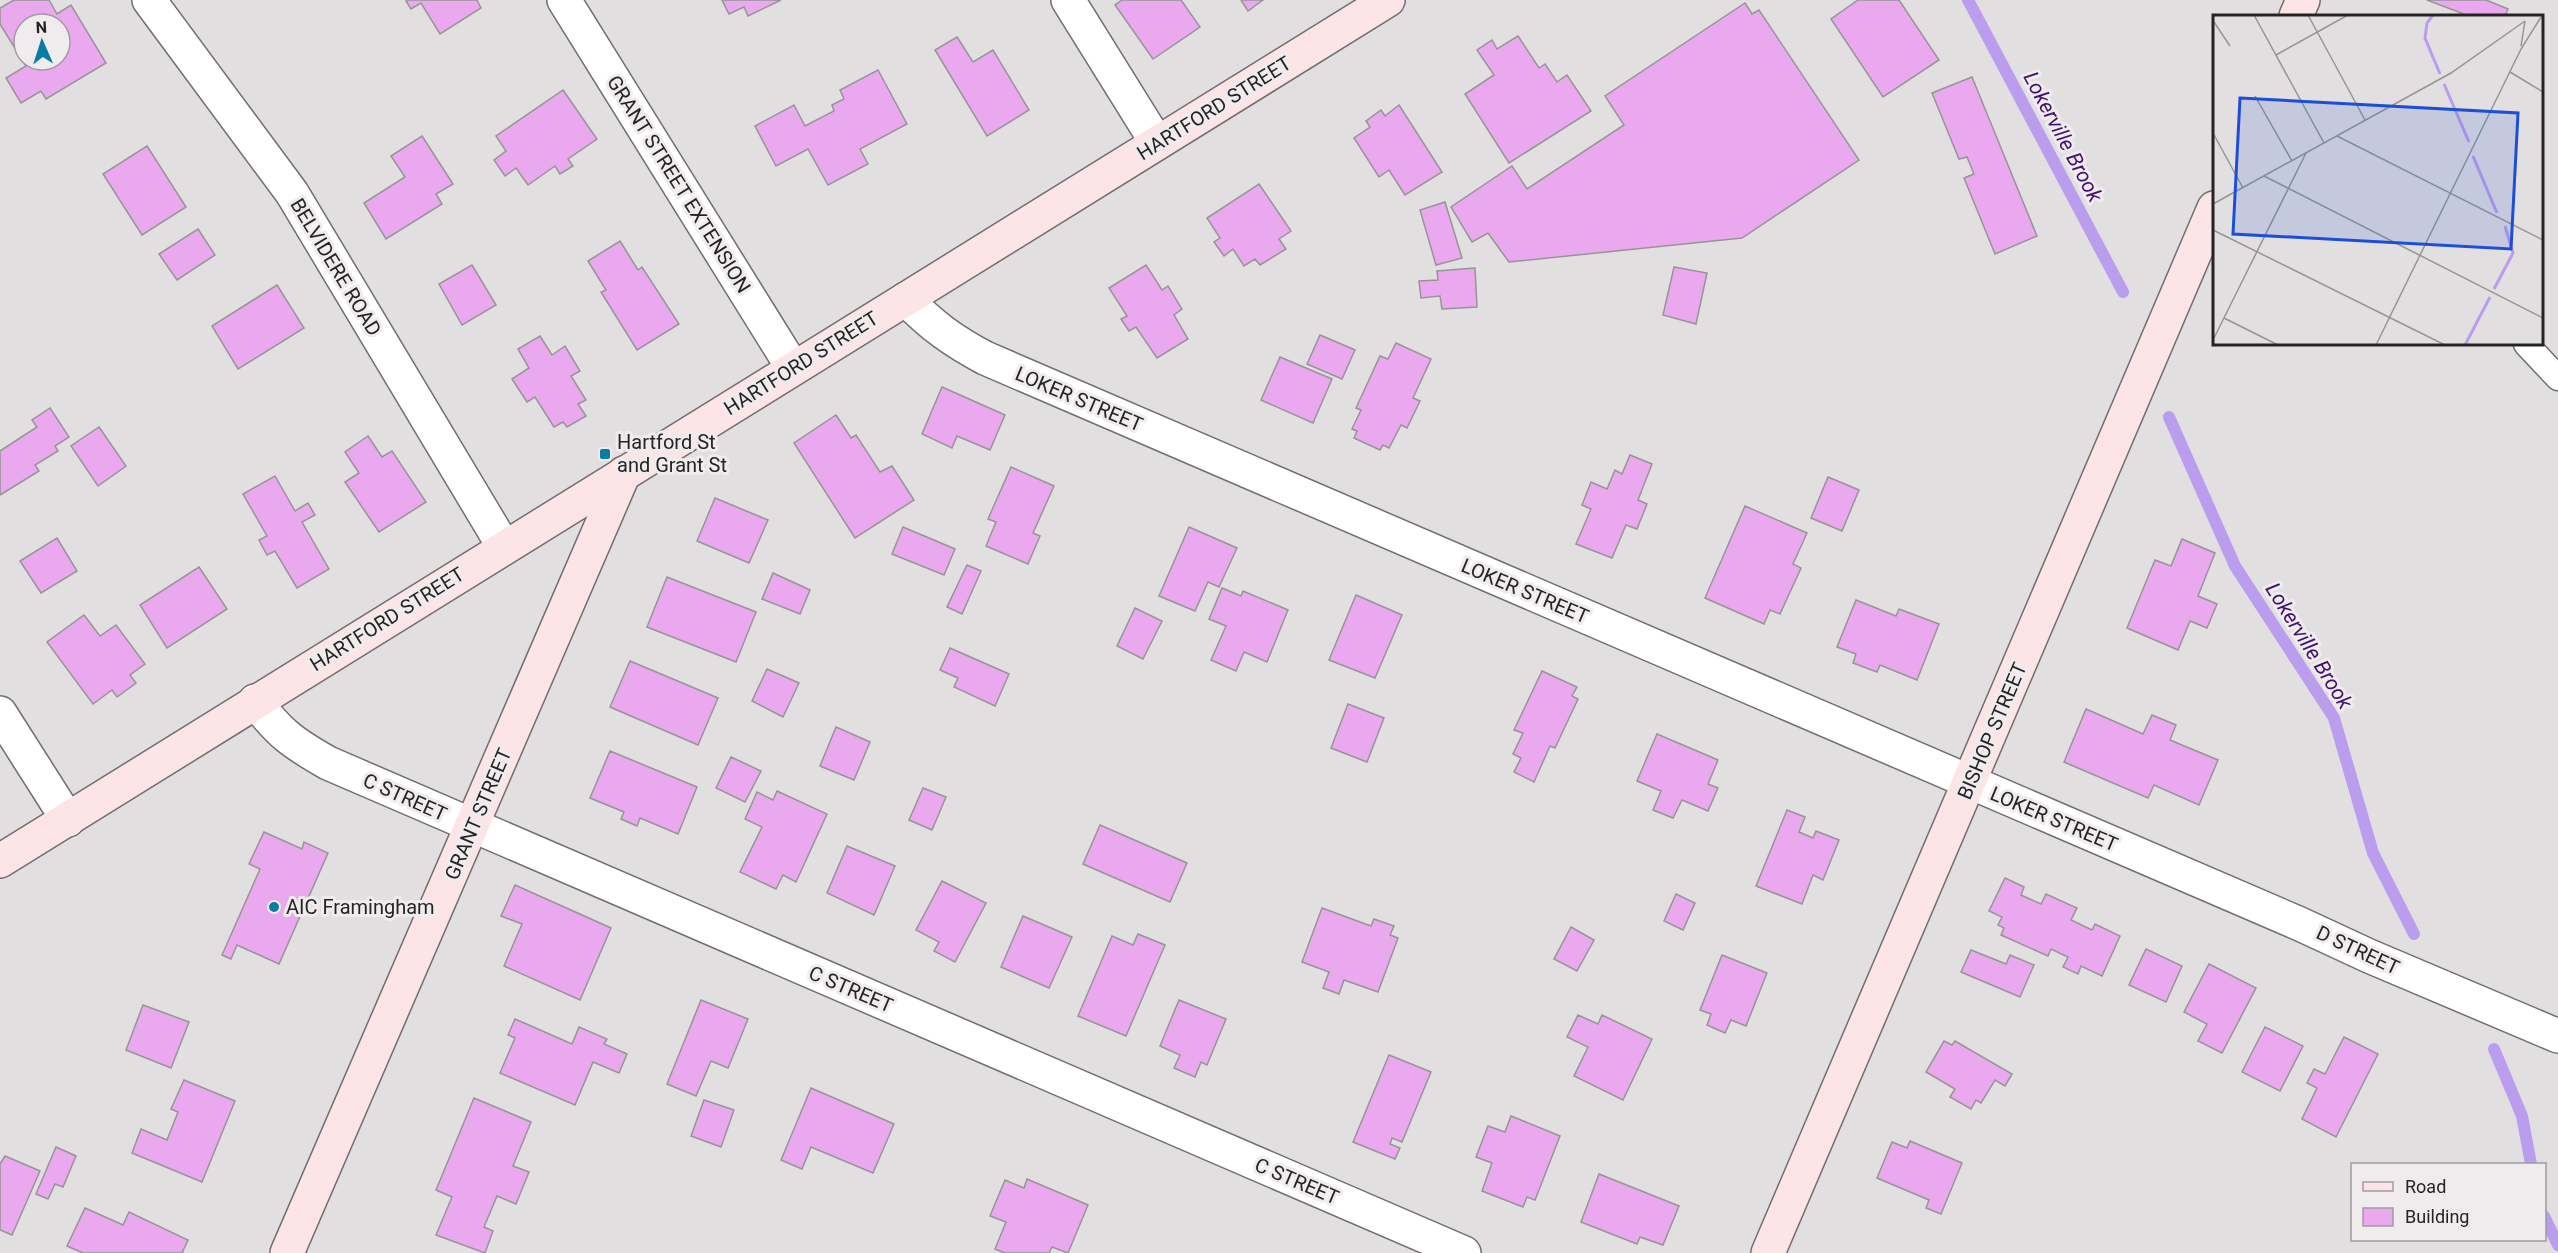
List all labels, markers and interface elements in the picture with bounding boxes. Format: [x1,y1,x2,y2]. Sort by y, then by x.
north arrow [12,12,72,72]
inset map [2213,15,2543,345]
text: N [35,18,47,37]
street label: HARTFORD STREET [1133,51,1296,165]
water label: Lokerville Brook [2019,68,2108,207]
street label: GRANT STREET EXTENSION [602,71,756,297]
street label: BELVIDERE ROAD [285,194,387,340]
street label: HARTFORD STREET [720,306,883,420]
street label: LOKER STREET [1012,361,1146,437]
place label: Hartford St and Grant St [617,430,727,477]
marker: Hartford St and Grant St [598,447,612,461]
street label: LOKER STREET [1458,553,1592,629]
street label: HARTFORD STREET [306,562,469,676]
water label: Lokerville Brook [2261,578,2358,714]
street label: BISHOP STREET [1952,659,2032,803]
street label: GRANT STREET [440,745,517,883]
street label: C STREET [359,768,451,826]
street label: LOKER STREET [1987,781,2121,857]
place label: AIC Framingham [286,895,435,919]
marker: AIC Framingham [267,900,281,914]
street label: D STREET [2313,920,2403,980]
street label: C STREET [805,961,897,1017]
street label: C STREET [1251,1153,1343,1209]
legend [2351,1163,2546,1241]
text: Road [2405,1176,2446,1197]
text: Building [2405,1206,2469,1227]

